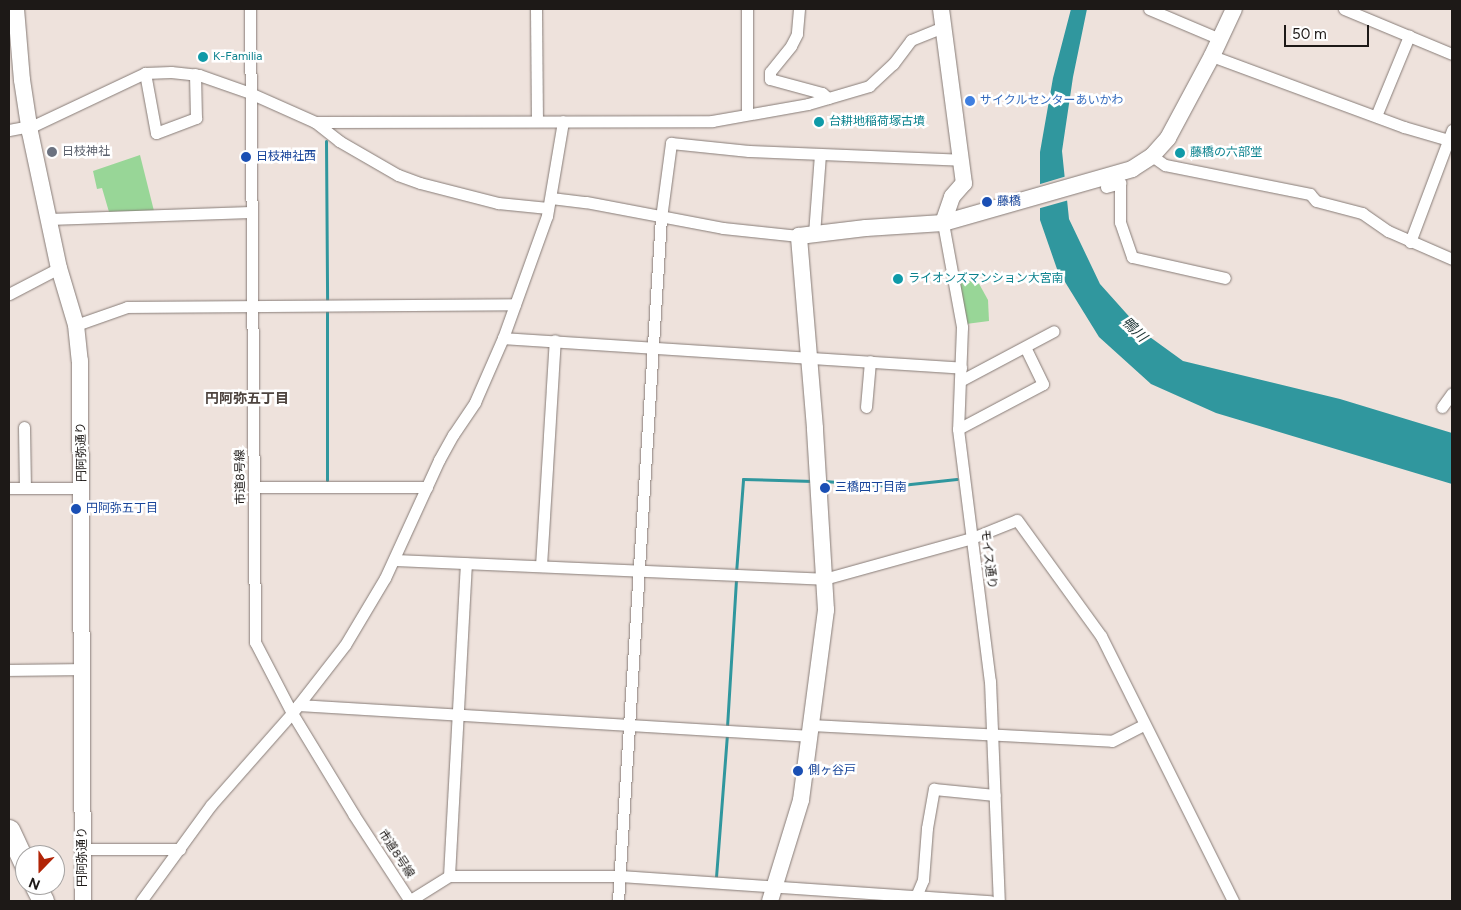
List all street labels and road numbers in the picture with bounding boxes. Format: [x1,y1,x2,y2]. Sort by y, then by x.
street label: 円阿弥通り [74,422,90,482]
street label: 市道8号線 [233,449,249,505]
street label: モイス通り [977,528,999,590]
street label: 円阿弥通り [76,827,90,887]
street label: 市道8号線 [375,827,417,881]

